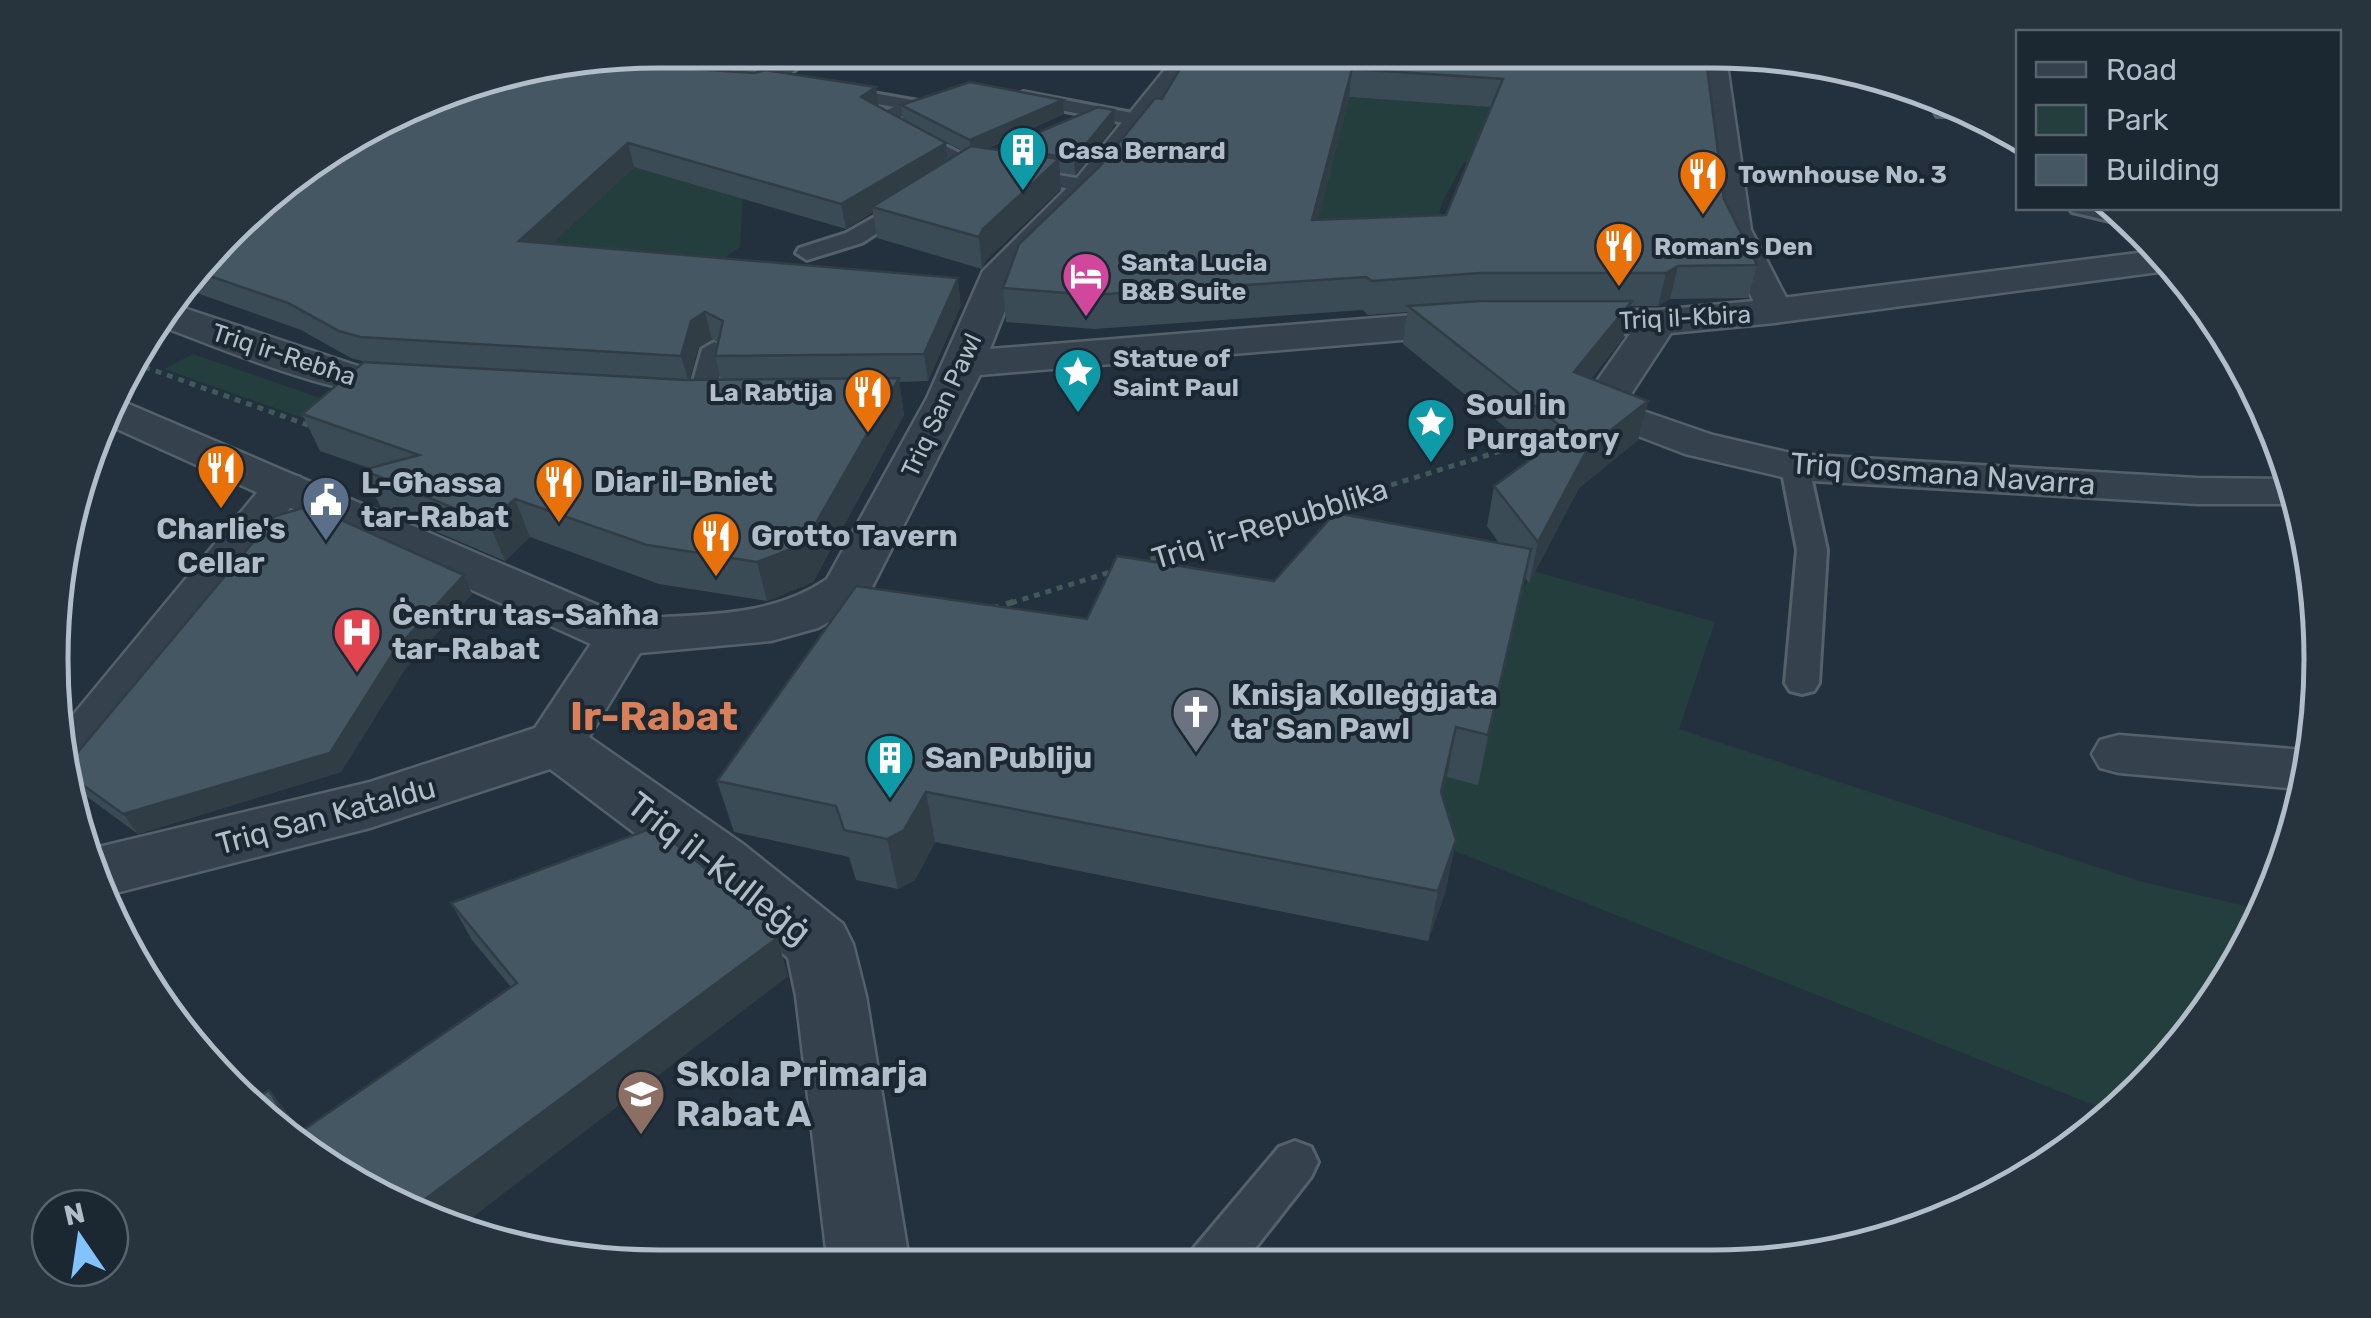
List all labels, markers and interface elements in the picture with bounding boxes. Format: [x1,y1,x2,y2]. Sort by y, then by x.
legend [2016,30,2341,210]
text: Road [2106,52,2177,88]
text: Park [2106,102,2169,138]
building icon: Casa Bernard [997,124,1049,192]
place label: Casa Bernard [1058,136,1226,165]
restaurant icon: Townhouse No. 3 [1677,148,1729,216]
text: Building [2106,152,2220,188]
place label: Townhouse No. 3 [1738,160,1947,189]
restaurant icon: Roman's Den [1593,220,1645,288]
place label: Roman's Den [1654,232,1813,261]
place label: Santa Lucia B&B Suite [1121,248,1267,306]
hotel icon: Santa Lucia B&B Suite [1060,250,1112,318]
street label: Triq il-Kbira [1618,300,1752,335]
street label: Triq ir-Rebħa [208,318,359,391]
street label: Triq San Pawl [895,329,987,482]
place label: Statue of Saint Paul [1113,344,1239,402]
place icon: Statue of Saint Paul [1052,346,1104,414]
restaurant icon: La Rabtija [842,366,894,434]
place label: La Rabtija [709,378,833,407]
place label: Soul in Purgatory [1466,387,1620,457]
place icon: Soul in Purgatory [1405,396,1457,464]
restaurant icon: Charlie's Cellar [195,442,247,510]
street label: Triq Cosmana Navarra [1789,445,2097,503]
restaurant icon: Diar il-Bniet [533,456,585,524]
place label: Diar il-Bniet [594,464,773,500]
place label: L-Għassa tar-Rabat [361,465,509,535]
street label: Triq ir-Repubblika [1148,471,1392,577]
public building icon: L-Għassa tar-Rabat [300,474,352,542]
restaurant icon: Grotto Tavern [690,510,742,578]
place label: Charlie's Cellar [156,511,286,581]
place label: Grotto Tavern [751,518,958,554]
place label: Ċentru tas-Saħħa tar-Rabat [392,597,659,667]
hospital icon: Ċentru tas-Saħħa tar-Rabat [331,606,383,674]
place label: Knisja Kolleġġjata ta' San Pawl [1231,677,1498,747]
church icon: Knisja Kolleġġjata ta' San Pawl [1170,686,1222,754]
district label: Ir-Rabat [570,693,738,740]
building icon: San Publiju [864,732,916,800]
place label: San Publiju [925,740,1092,776]
street label: Triq San Kataldu [213,769,439,863]
street label: Triq il-Kulleġġ [619,783,819,953]
place label: Skola Primarja Rabat A [676,1053,928,1135]
school or university icon: Skola Primarja Rabat A [615,1068,667,1136]
north arrow [30,1188,130,1288]
text: N [61,1196,88,1232]

